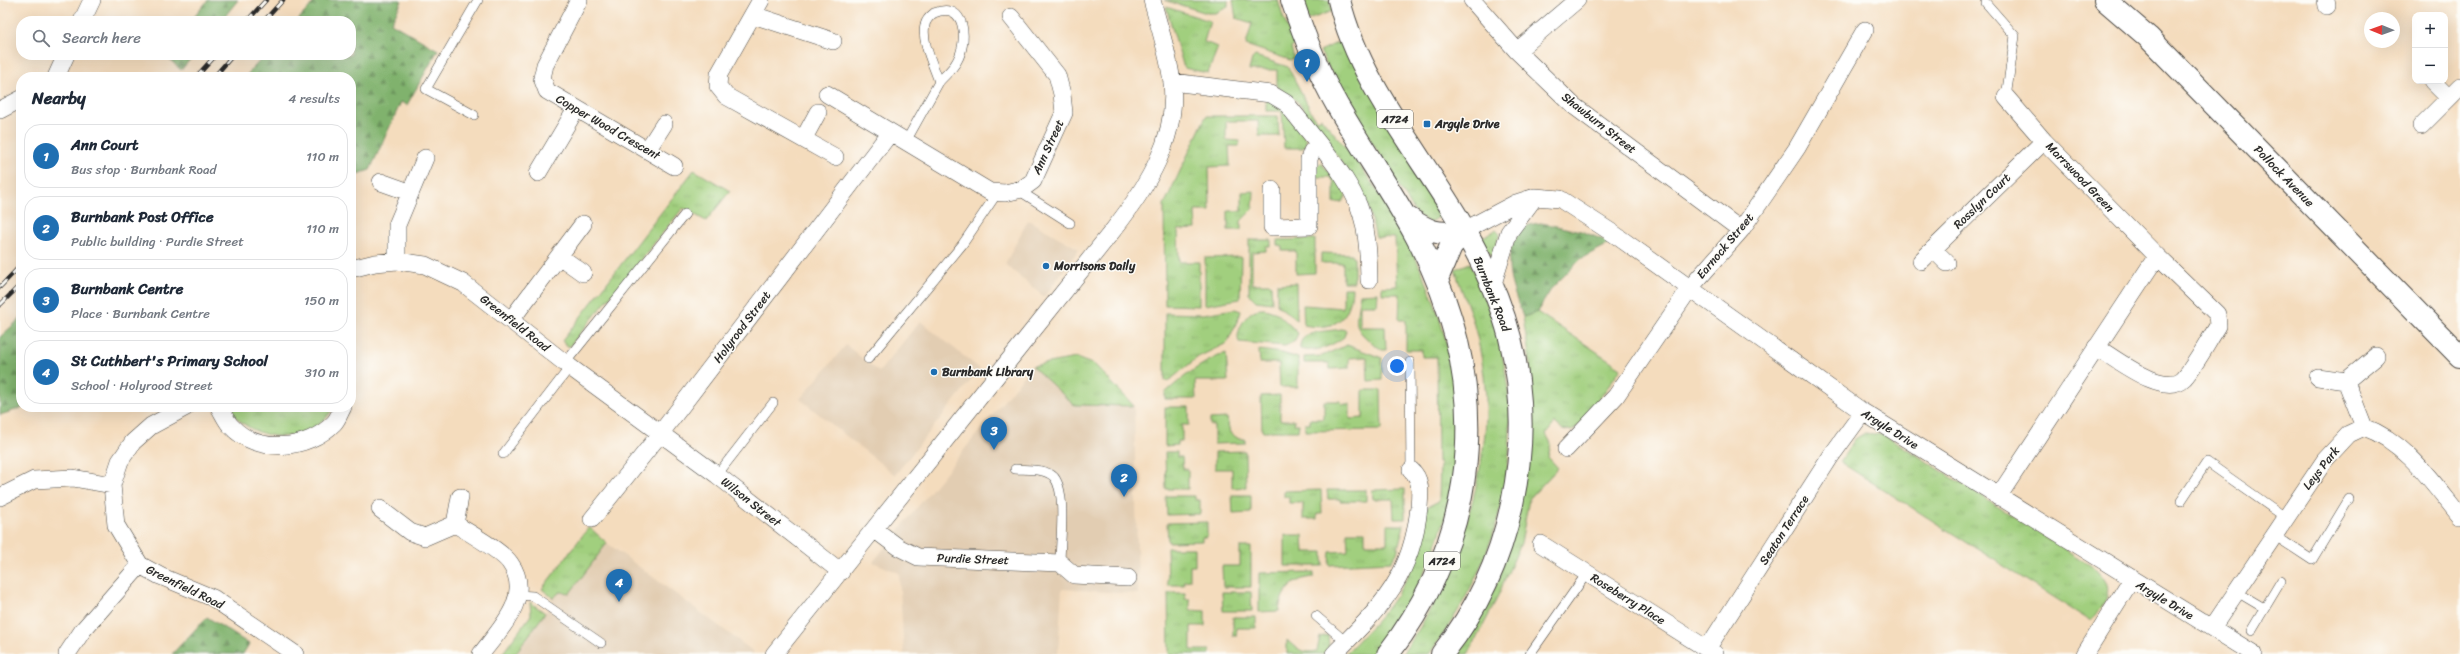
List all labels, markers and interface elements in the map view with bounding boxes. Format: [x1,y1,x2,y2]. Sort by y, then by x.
north arrow [2364,12,2400,48]
map controls [2412,12,2448,84]
button: + [2412,12,2448,48]
search box [16,16,356,60]
text: Search here [62,25,141,51]
icon: search [30,27,52,49]
button: − [2412,48,2448,84]
pin: 1 [1294,49,1320,82]
text: Nearby [32,83,86,113]
text: 4 results [288,87,340,110]
street label: Shawburn Street [1557,87,1641,159]
street label: Copper Wood Crescent [551,88,665,167]
road number: A724 [1377,110,1413,128]
place label: Argyle Drive [1434,113,1500,135]
street label: Ann Street [1025,116,1070,179]
marker: Argyle Drive [1422,119,1432,129]
text: Ann Court [71,132,139,158]
street label: Marrswood Green [2040,136,2120,218]
street label: Pollock Avenue [2248,140,2320,212]
text: 1 [43,145,49,168]
text: 110 m [306,145,339,168]
text: Bus stop · Burnbank Road [71,158,216,181]
street label: Rosslyn Court [1948,167,2016,235]
text: Burnbank Post Office [71,204,214,230]
street label: Earnock Street [1691,208,1759,284]
text: 2 [42,217,50,240]
text: 110 m [306,217,339,240]
text: Public building · Purdie Street [71,230,244,253]
street label: Burnbank Road [1467,253,1517,336]
place label: Morrisons Daily [1053,255,1136,277]
marker: Morrisons Daily [1041,261,1051,271]
text: Burnbank Centre [71,276,183,302]
street label: Holyrood Street [707,286,777,368]
street label: Greenfield Road [475,288,556,358]
text: 3 [42,289,50,312]
text: 150 m [304,289,339,312]
text: Place · Burnbank Centre [71,302,210,325]
text: St Cuthbert's Primary School [71,348,268,374]
your location [1387,356,1407,376]
text: 4 [42,361,50,384]
text: 310 m [305,361,339,384]
place label: Burnbank Library [942,361,1034,383]
marker: Burnbank Library [929,367,939,377]
text: School · Holyrood Street [71,374,213,397]
street label: Argyle Drive [1856,402,1923,456]
pin: 3 [981,417,1007,450]
street label: Leys Park [2297,441,2346,495]
pin: 2 [1111,464,1137,497]
street label: Wilson Street [716,471,787,533]
street label: Seaton Terrace [1753,490,1815,569]
street label: Purdie Street [937,547,1009,571]
road number: A724 [1424,552,1460,570]
street label: Greenfield Road [142,559,228,616]
street label: Roseberry Place [1586,567,1670,631]
pin: 4 [606,569,632,602]
street label: Argyle Drive [2131,573,2198,626]

